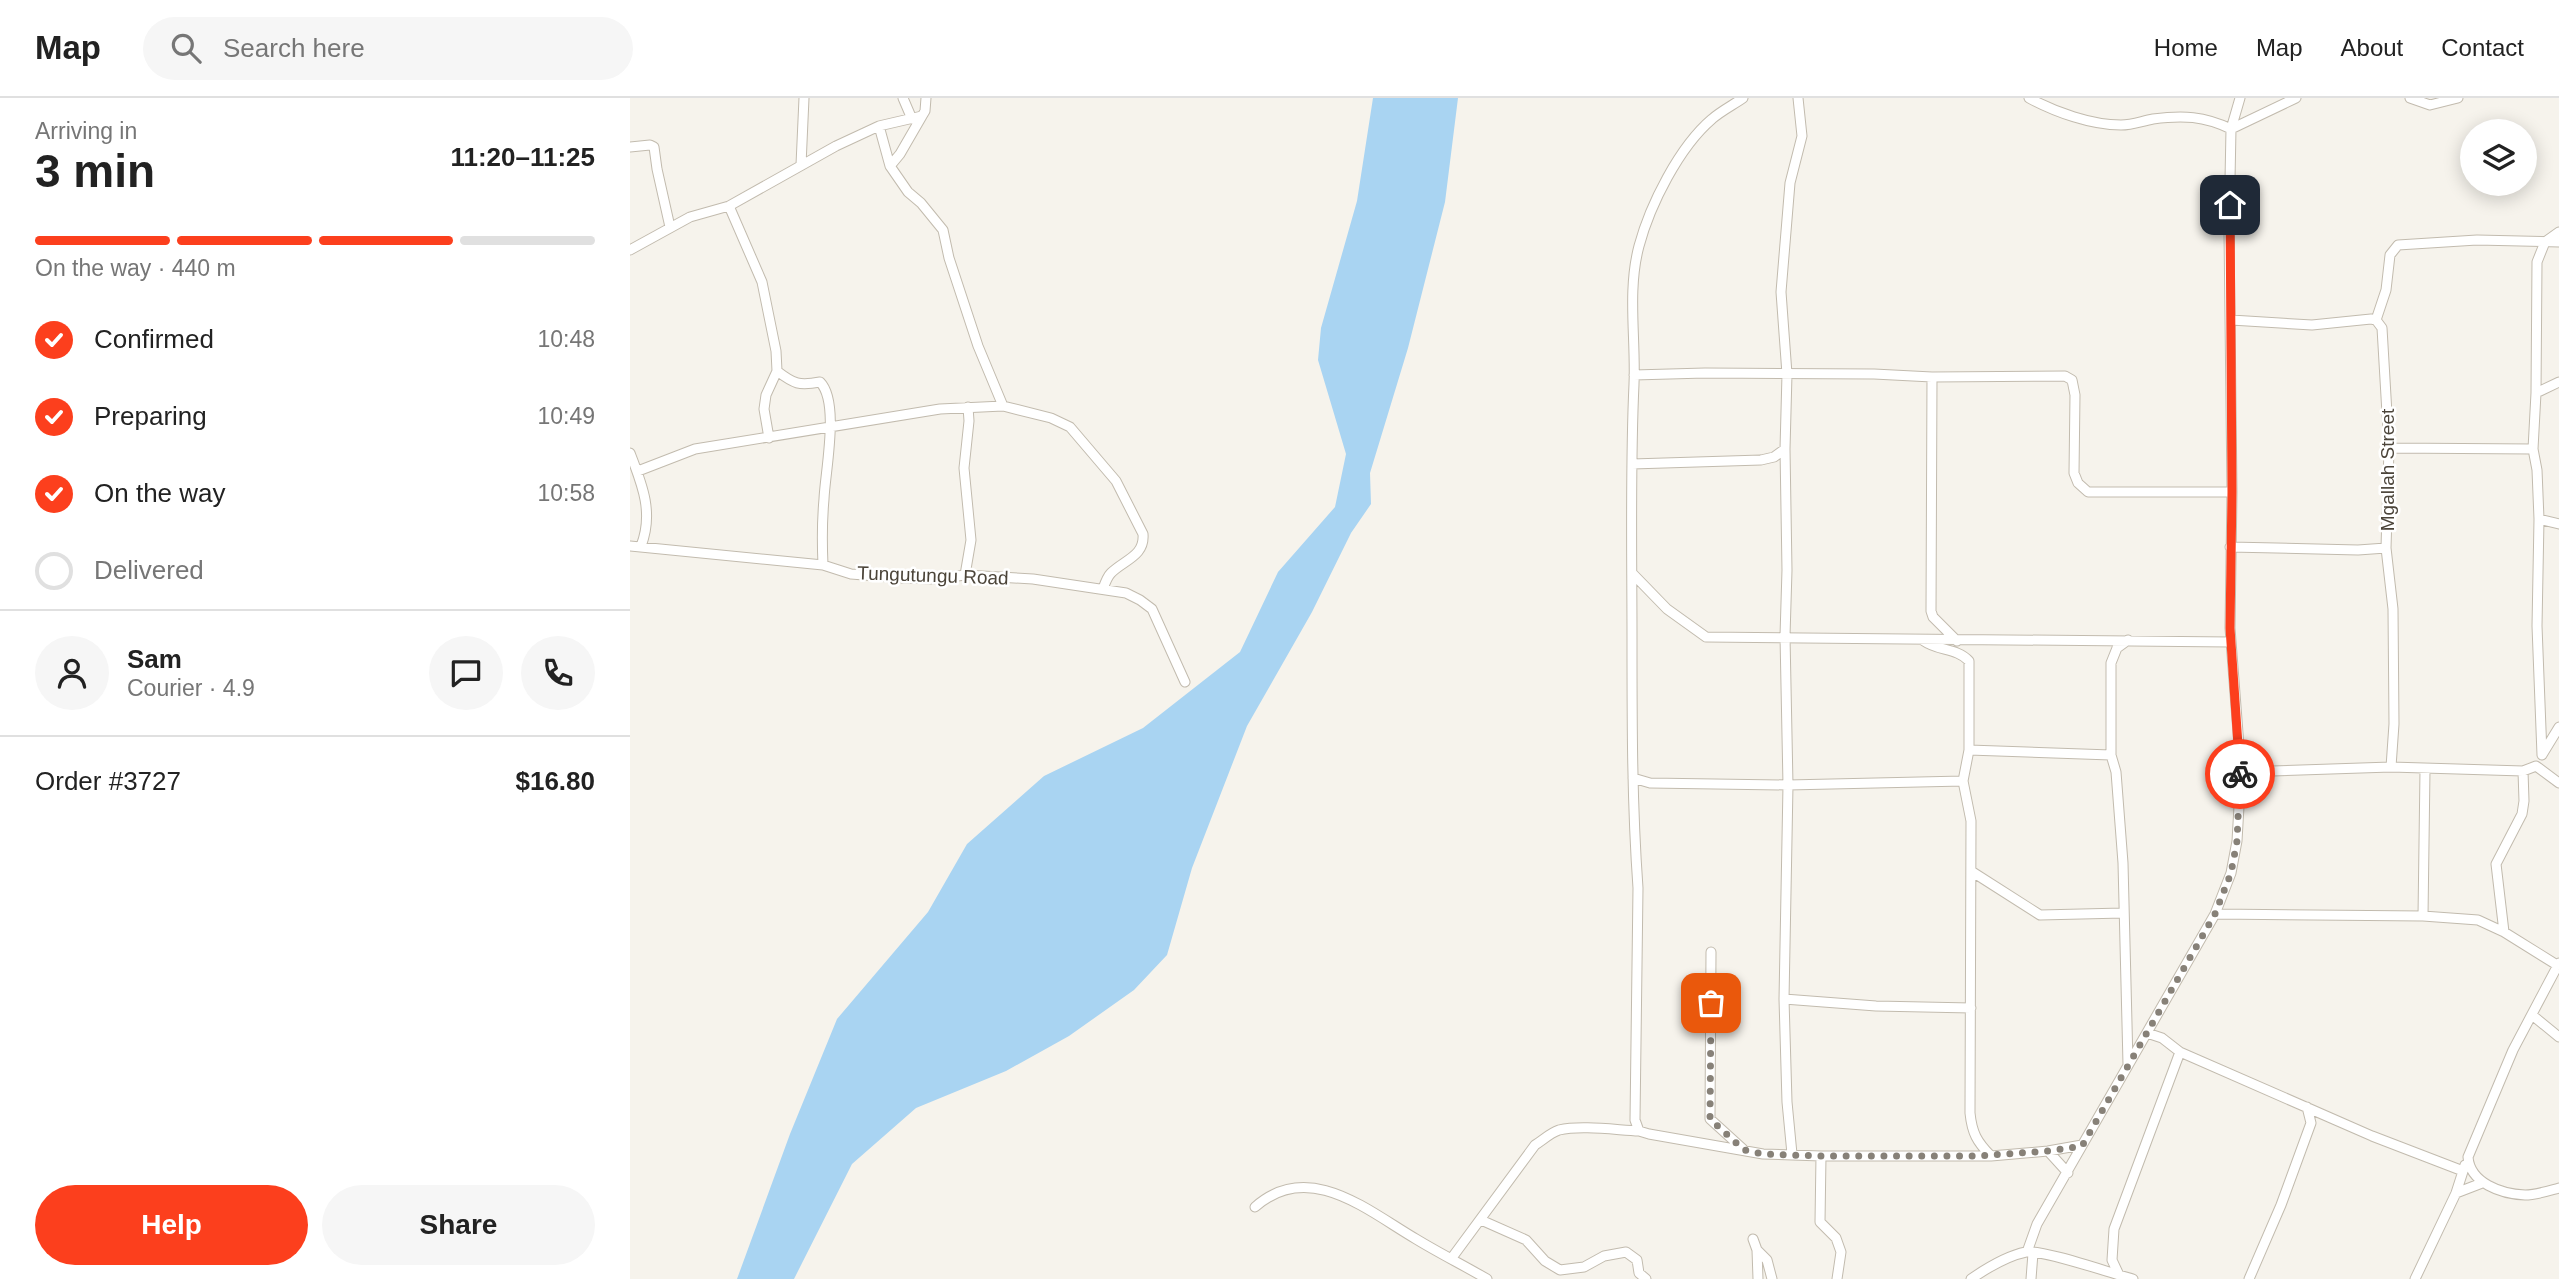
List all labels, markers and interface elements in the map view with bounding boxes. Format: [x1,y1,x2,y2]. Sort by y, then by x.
search box [143,17,633,80]
text: Map [35,29,101,66]
icon: search [167,29,205,67]
text: Search here [223,33,365,63]
text: Home [2154,34,2218,61]
text: Map [2256,34,2303,61]
text: About [2341,34,2403,61]
text: Contact [2441,34,2524,61]
text: Arriving in [35,118,137,144]
map controls [2460,119,2537,196]
button: layers [2460,119,2537,196]
text: 11:20–11:25 [450,142,595,172]
text: 3 min [35,145,155,197]
pin [2200,175,2260,235]
icon: home [2211,186,2249,224]
text: On the way · 440 m [35,255,236,281]
icon: check [35,321,73,359]
text: Confirmed [94,324,214,354]
text: 10:48 [537,326,595,352]
icon: check [35,398,73,436]
text: Preparing [94,401,207,431]
text: 10:49 [537,403,595,429]
street label: Mgallah Street [2377,408,2398,531]
icon: check [35,475,73,513]
text: On the way [94,478,226,508]
text: 10:58 [537,480,595,506]
text: Delivered [94,555,204,585]
street label: Tungutungu Road [857,562,1009,589]
button: person [35,636,109,710]
button: chat [429,636,503,710]
button: phone [521,636,595,710]
text: Sam [127,644,182,674]
text: Courier · 4.9 [127,675,255,701]
courier [2205,739,2275,809]
icon: bike [2221,755,2259,793]
text: Order #3727 [35,766,181,796]
text: $16.80 [515,766,595,796]
pin [1681,973,1741,1033]
icon: bag [1692,984,1730,1022]
button: Help [35,1185,308,1265]
button: Share [322,1185,595,1265]

